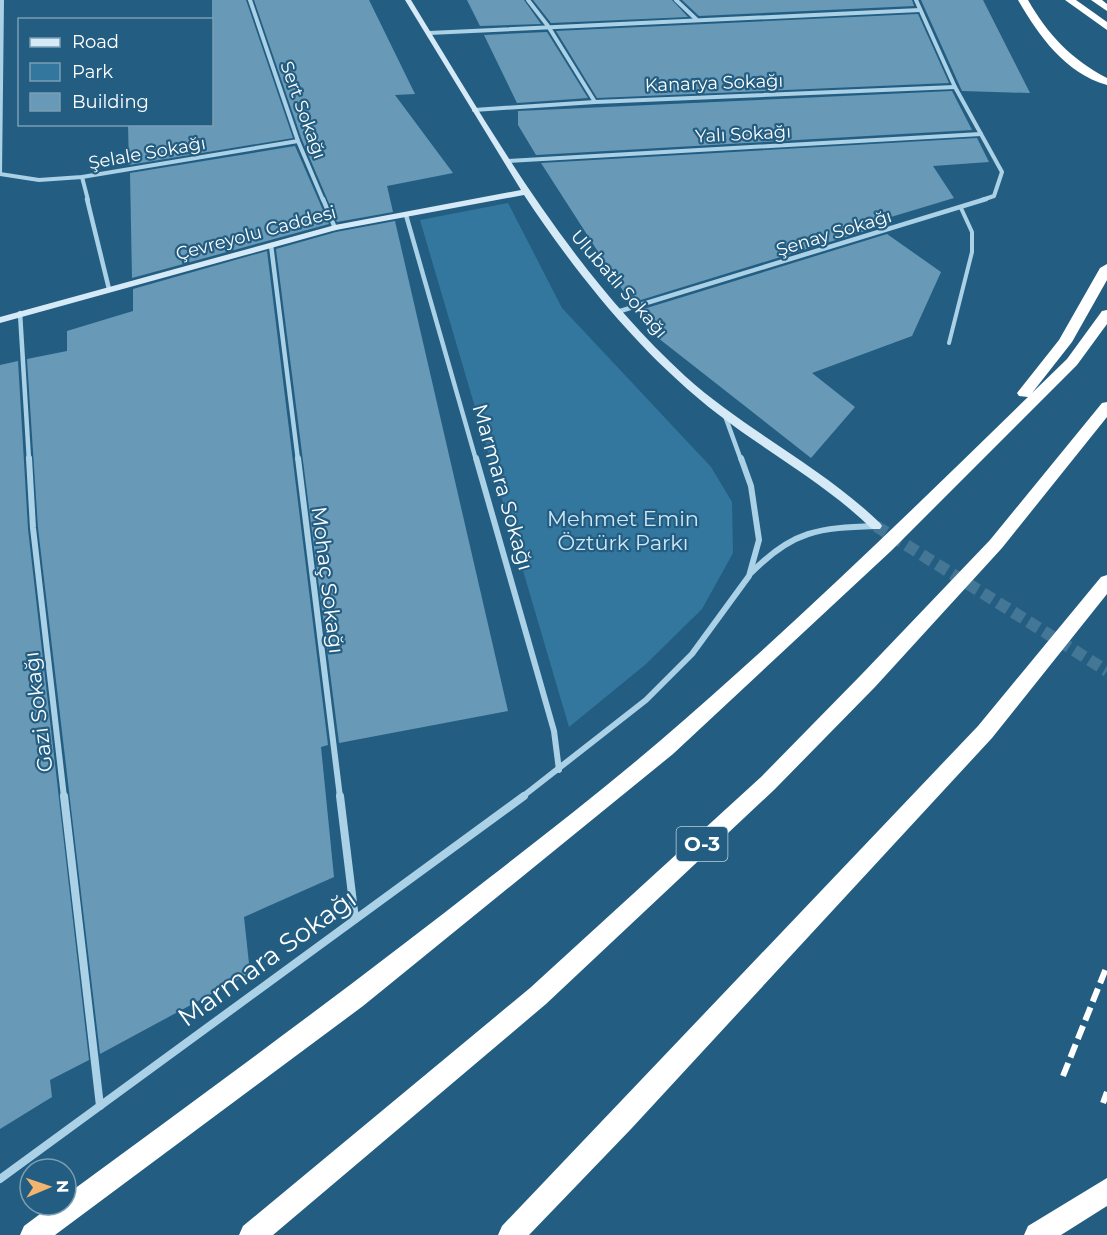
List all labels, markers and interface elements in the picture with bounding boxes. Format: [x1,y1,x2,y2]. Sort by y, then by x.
legend [18,18,213,126]
text: Road [72,31,119,53]
street label: Sert Sokağı [275,58,331,162]
text: Park [72,61,113,83]
street label: Kanarya Sokağı [644,70,784,96]
text: Building [72,91,149,113]
street label: Yalı Sokağı [694,121,792,147]
street label: Şelale Sokağı [87,132,207,174]
street label: Çevreyolu Caddesi [173,201,339,265]
street label: Şenay Sokağı [774,205,894,261]
street label: Ulubatlı Sokağı [566,225,672,343]
street label: Marmara Sokağı [467,401,539,573]
street label: Mohaç Sokağı [307,505,349,655]
park label: Mehmet Emin Öztürk Parkı [547,506,699,555]
street label: Gazi Sokağı [18,650,58,774]
road number: O-3 [676,827,728,861]
street label: Marmara Sokağı [172,883,362,1033]
north arrow [18,1157,78,1217]
text: N [53,1180,72,1193]

